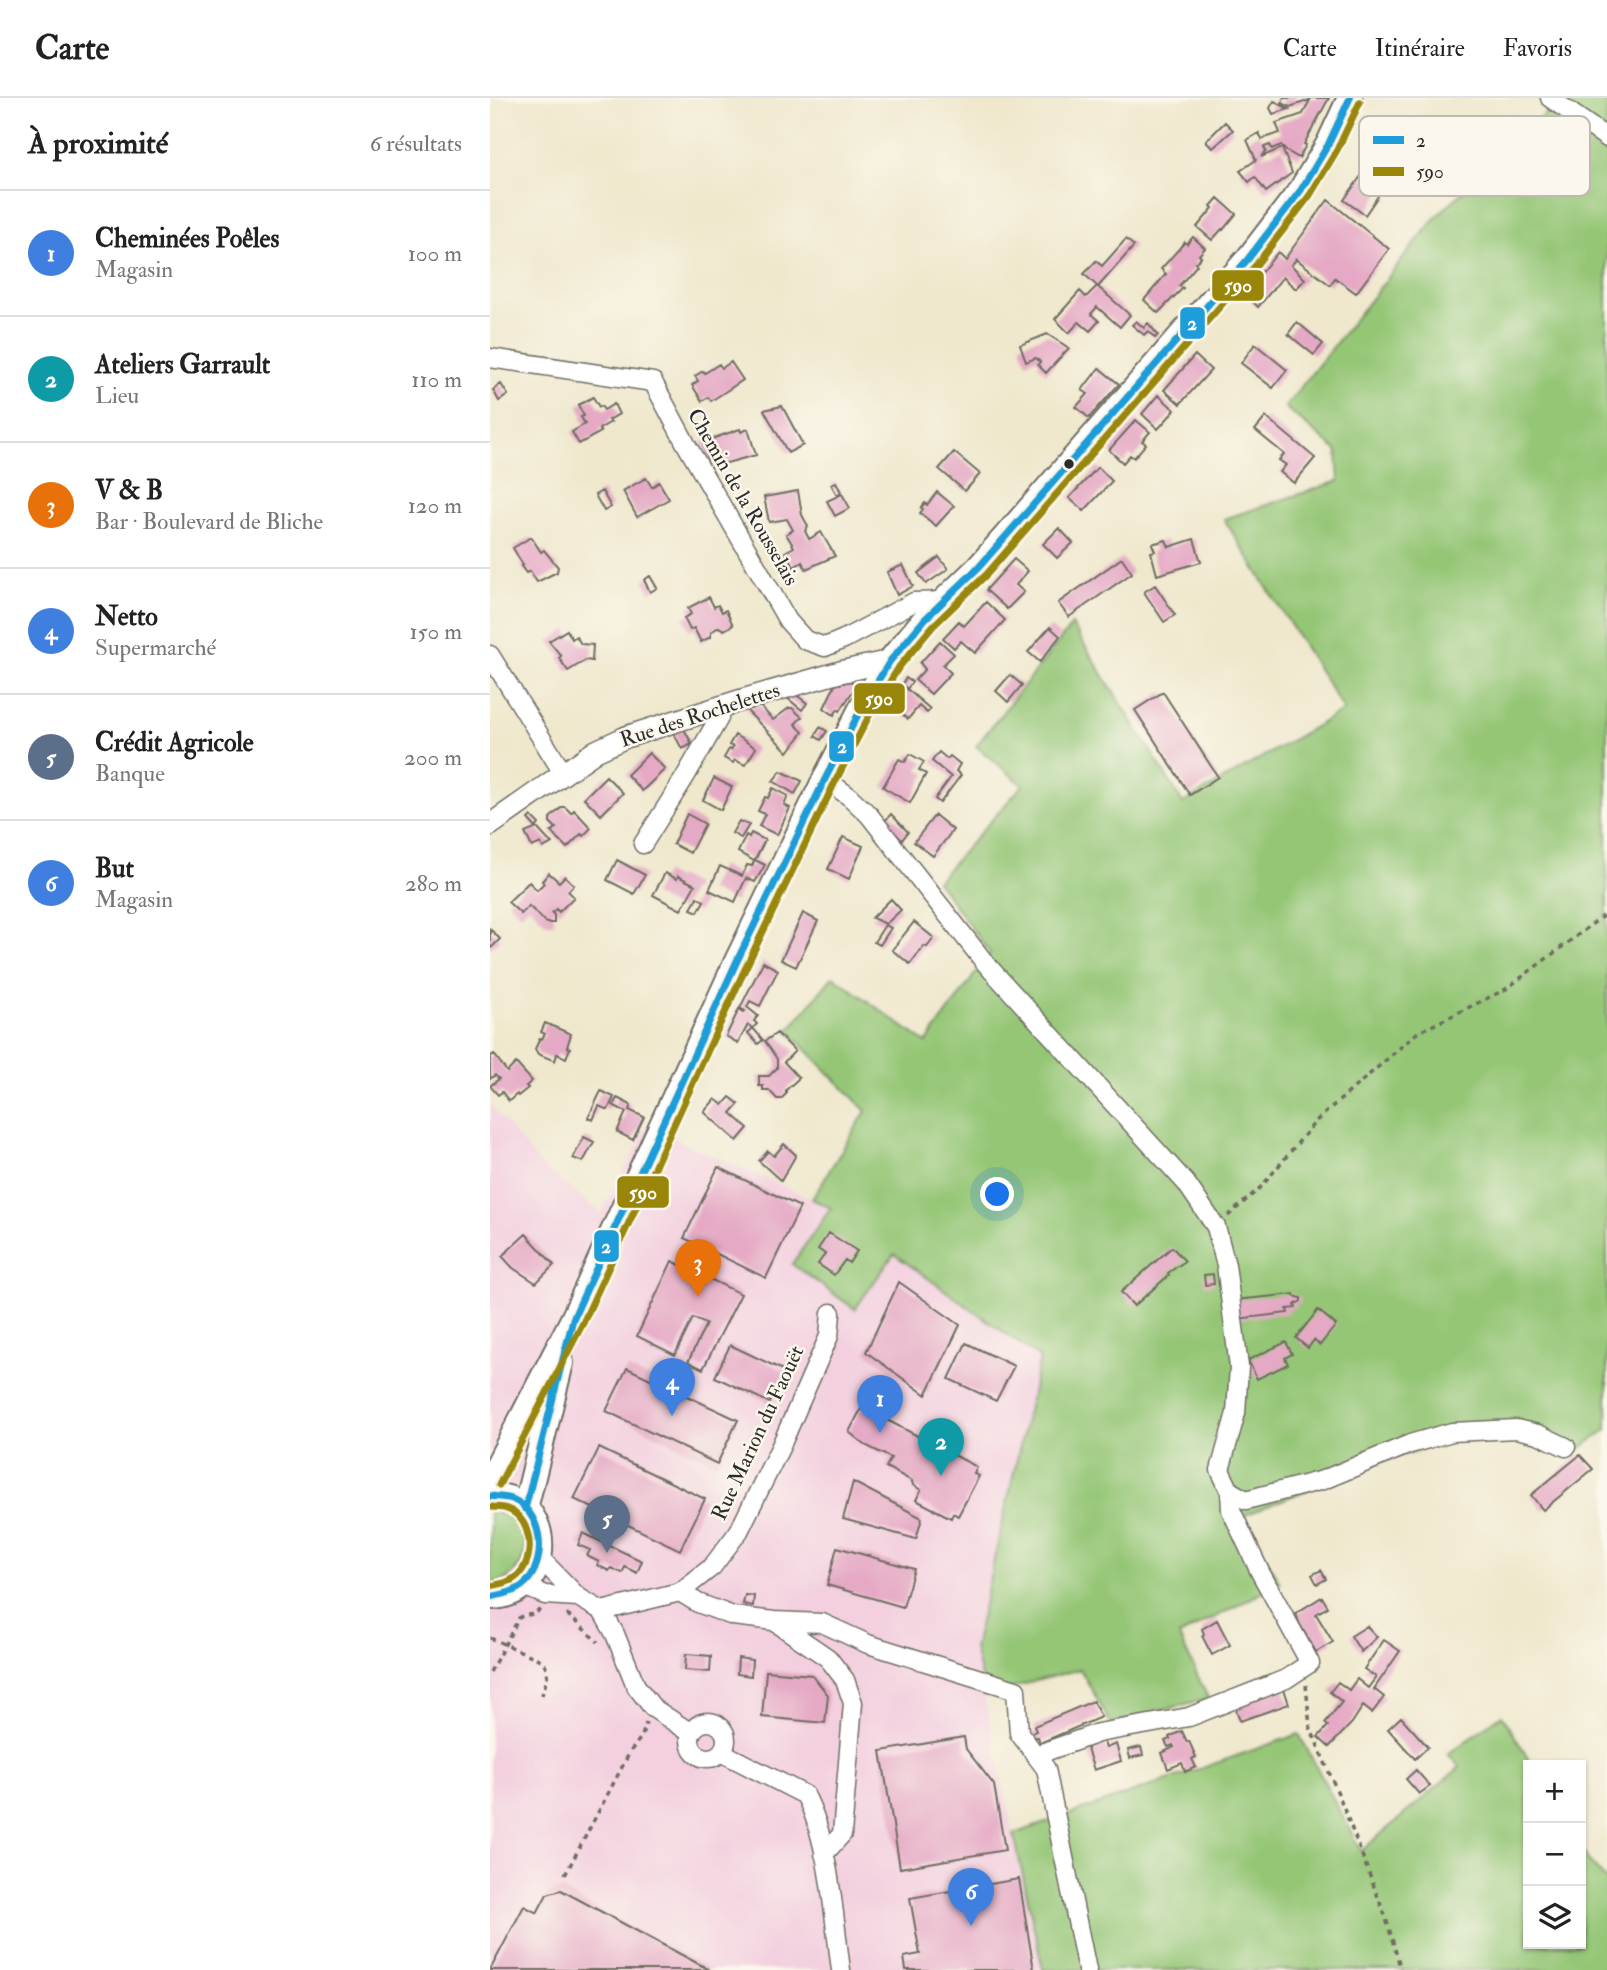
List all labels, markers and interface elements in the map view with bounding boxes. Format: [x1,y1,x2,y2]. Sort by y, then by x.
text: Carte [35,28,109,69]
text: Carte [1283,33,1337,64]
text: Itinéraire [1375,33,1465,64]
text: Favoris [1503,33,1572,64]
legend [1359,116,1590,196]
text: À proximité [28,125,168,162]
text: 6 résultats [370,129,462,158]
text: 2 [1416,129,1426,153]
text: 590 [1416,160,1444,184]
text: Cheminées Poêles [95,223,279,255]
text: 1 [47,239,55,268]
text: 100 m [408,239,462,268]
text: Magasin [95,255,173,284]
line badge: 590 [1211,269,1265,302]
text: 590 [1224,274,1252,298]
line badge: 2 [1179,306,1206,340]
text: 2 [1187,312,1197,336]
text: Ateliers Garrault [95,349,270,381]
text: 2 [45,365,57,394]
text: 110 m [411,365,462,394]
text: Lieu [95,381,139,410]
street label: Chemin de la Rousselais [681,404,805,590]
unlabelled marker [1062,457,1076,471]
text: V & B [95,475,163,507]
text: 3 [47,491,55,520]
text: 120 m [408,491,462,520]
text: Bar · Boulevard de Bliche [95,507,323,536]
text: Netto [95,601,158,633]
text: 4 [45,617,57,646]
text: 150 m [409,617,462,646]
text: Supermarché [95,633,216,662]
street label: Rue des Rochelettes [617,676,783,754]
line badge: 590 [853,682,906,715]
text: 590 [865,687,893,711]
text: Crédit Agricole [95,727,254,759]
line badge: 2 [828,730,855,763]
text: 2 [837,735,847,759]
text: 5 [46,743,56,772]
text: 200 m [404,743,462,772]
text: Banque [95,759,165,788]
text: But [95,853,134,885]
text: 6 [45,869,57,898]
text: 280 m [405,869,462,898]
text: Magasin [95,885,173,914]
line badge: 590 [616,1175,670,1209]
your location [980,1177,1014,1211]
text: 590 [629,1181,657,1205]
line badge: 2 [593,1229,620,1263]
text: 2 [601,1235,611,1259]
pin: 3 [675,1239,721,1297]
street label: Rue Marion du Faouët [706,1341,810,1525]
pin: 4 [649,1358,695,1416]
pin: 1 [857,1375,903,1433]
pin: 2 [918,1418,964,1476]
pin: 5 [584,1495,630,1553]
map controls [1523,1760,1586,1949]
button: + [1523,1760,1586,1823]
button: − [1523,1823,1586,1886]
pin: 6 [948,1868,994,1926]
button: layers [1523,1886,1586,1949]

